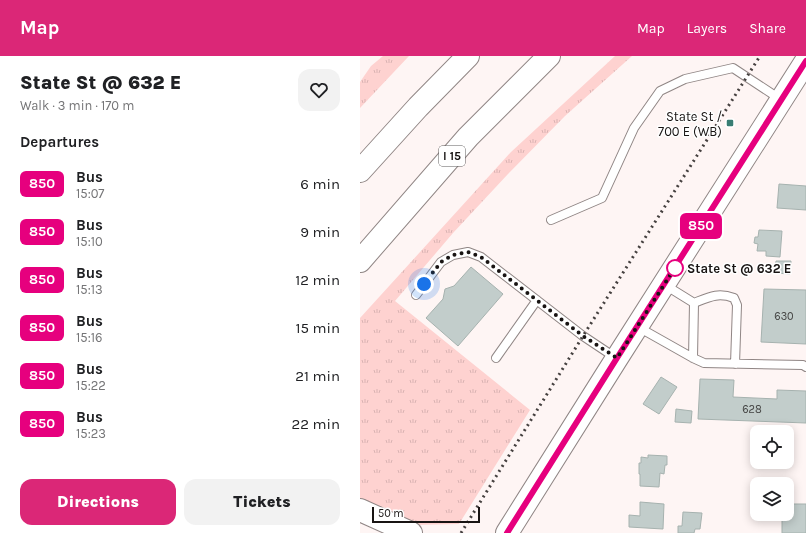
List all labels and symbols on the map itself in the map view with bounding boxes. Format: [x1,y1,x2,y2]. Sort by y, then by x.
place label: State St / 700 E (WB) [658,109,722,139]
marker: State St / 700 E (WB) [725,118,735,128]
road number: I 15 [439,146,465,166]
line badge: 850 [678,213,724,239]
marker: State St @ 632 E [666,259,684,277]
place label: State St @ 632 E [687,261,791,276]
your location [414,274,434,294]
house number: 630 [774,310,794,323]
house number: 628 [742,403,762,416]
scale bar [372,505,480,524]

